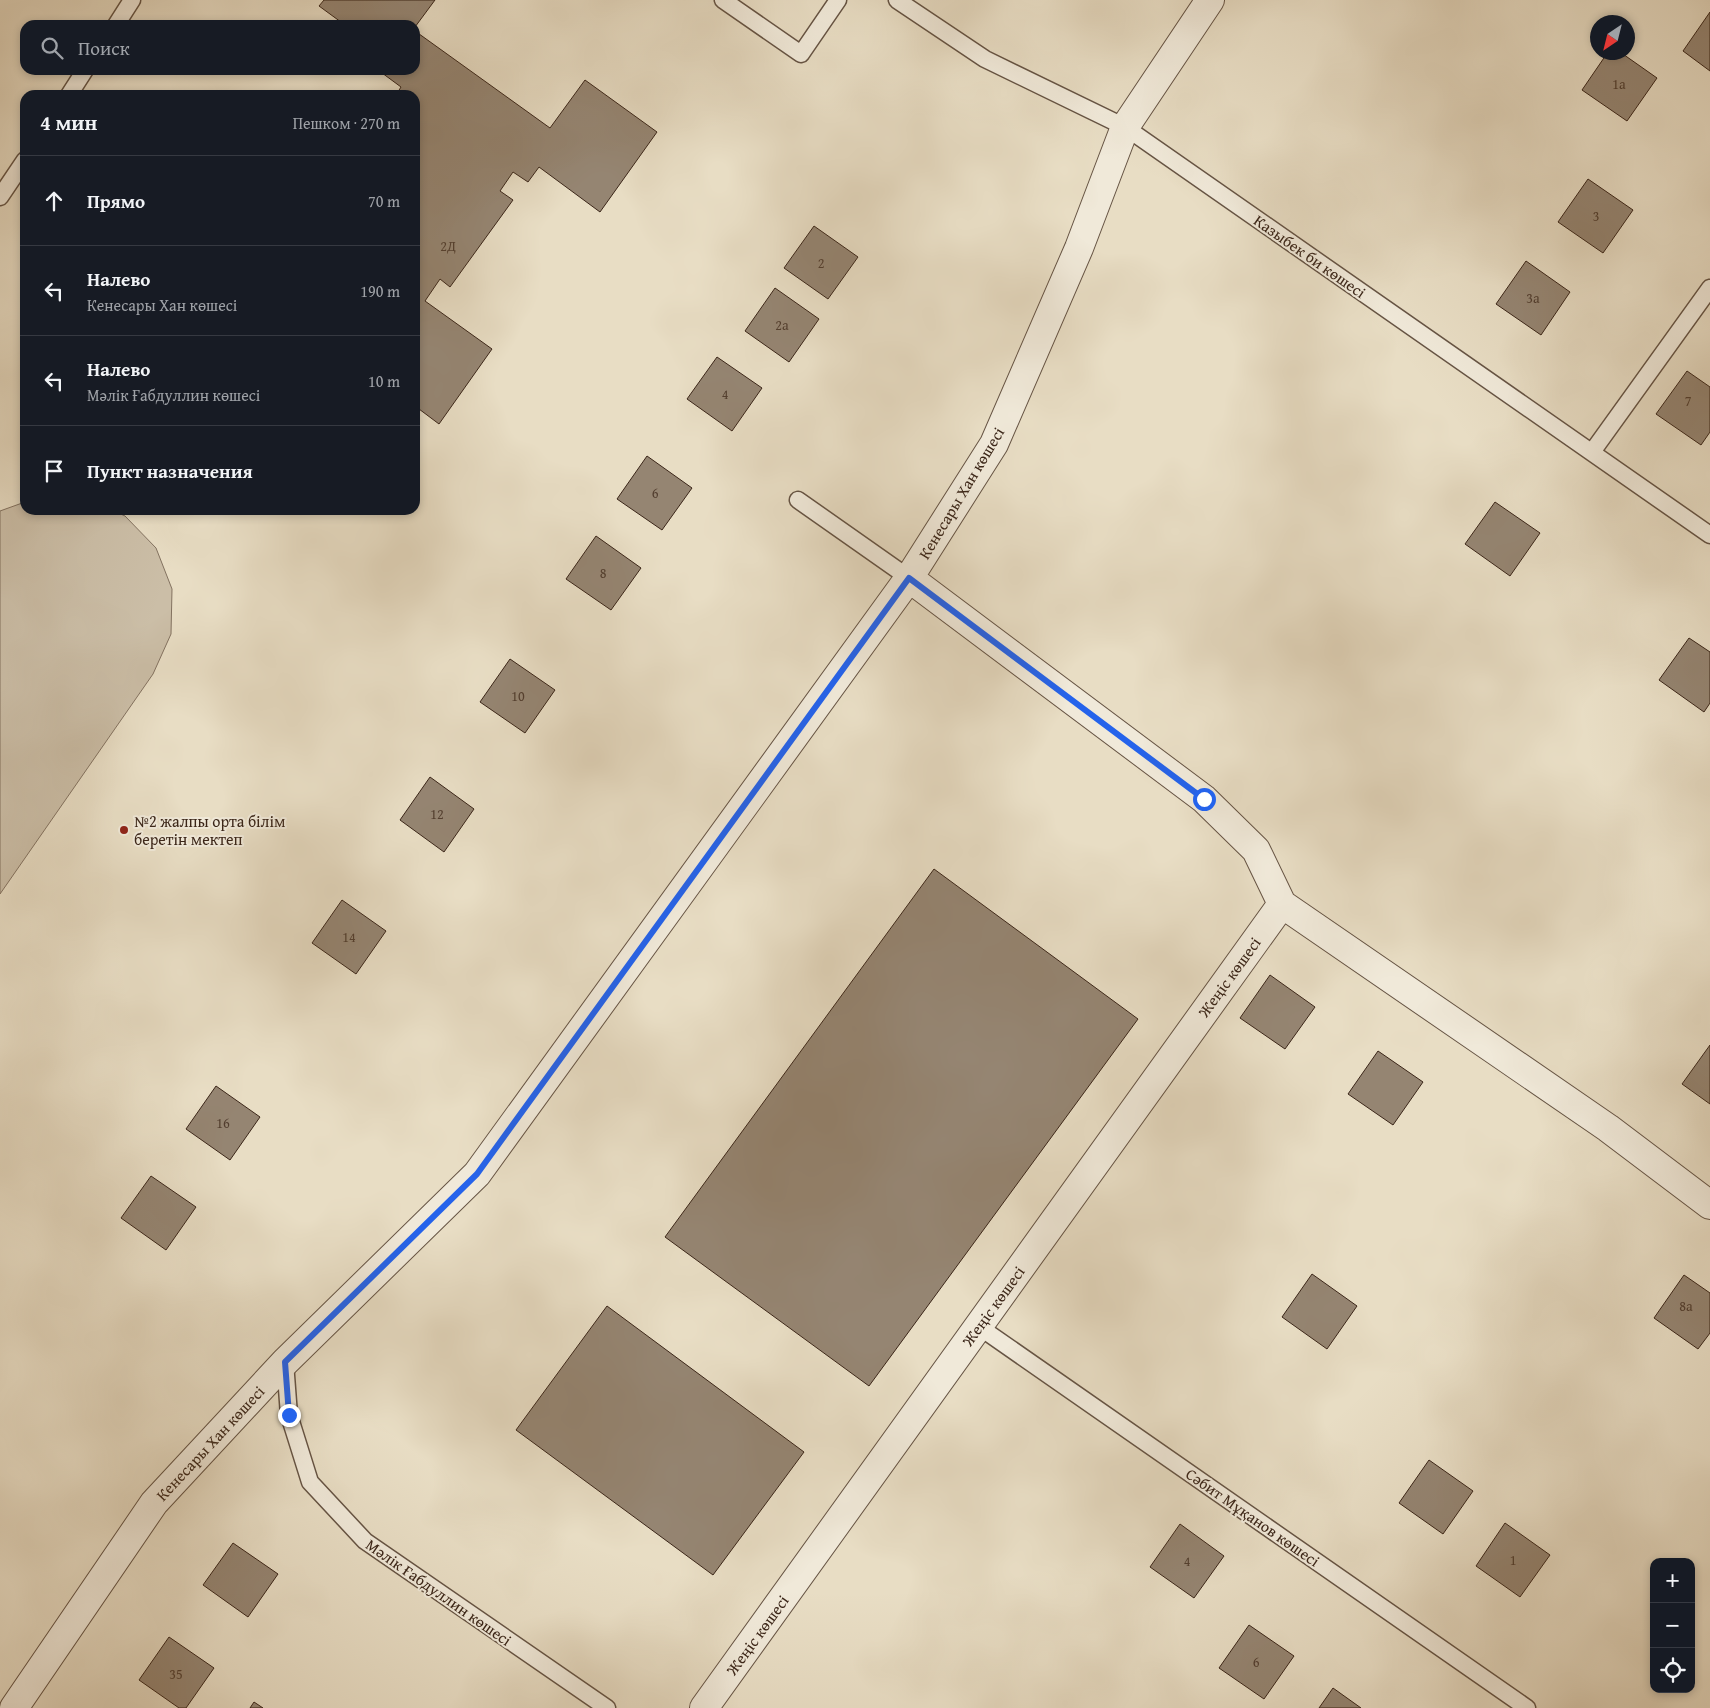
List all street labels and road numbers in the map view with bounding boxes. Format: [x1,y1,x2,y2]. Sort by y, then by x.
street label: Казыбек би көшесі [1249,208,1371,304]
street label: Кенесары Хан көшесі [912,422,1010,564]
street label: Жеңіс көшесі [1191,931,1267,1023]
street label: Жеңіс көшесі [955,1260,1031,1352]
street label: Кенесары Хан көшесі [150,1379,270,1506]
street label: Сәбит Мұқанов көшесі [1181,1462,1325,1573]
street label: Мәлік Ғабдуллин көшесі [361,1532,517,1652]
street label: Жеңіс көшесі [719,1589,795,1681]

